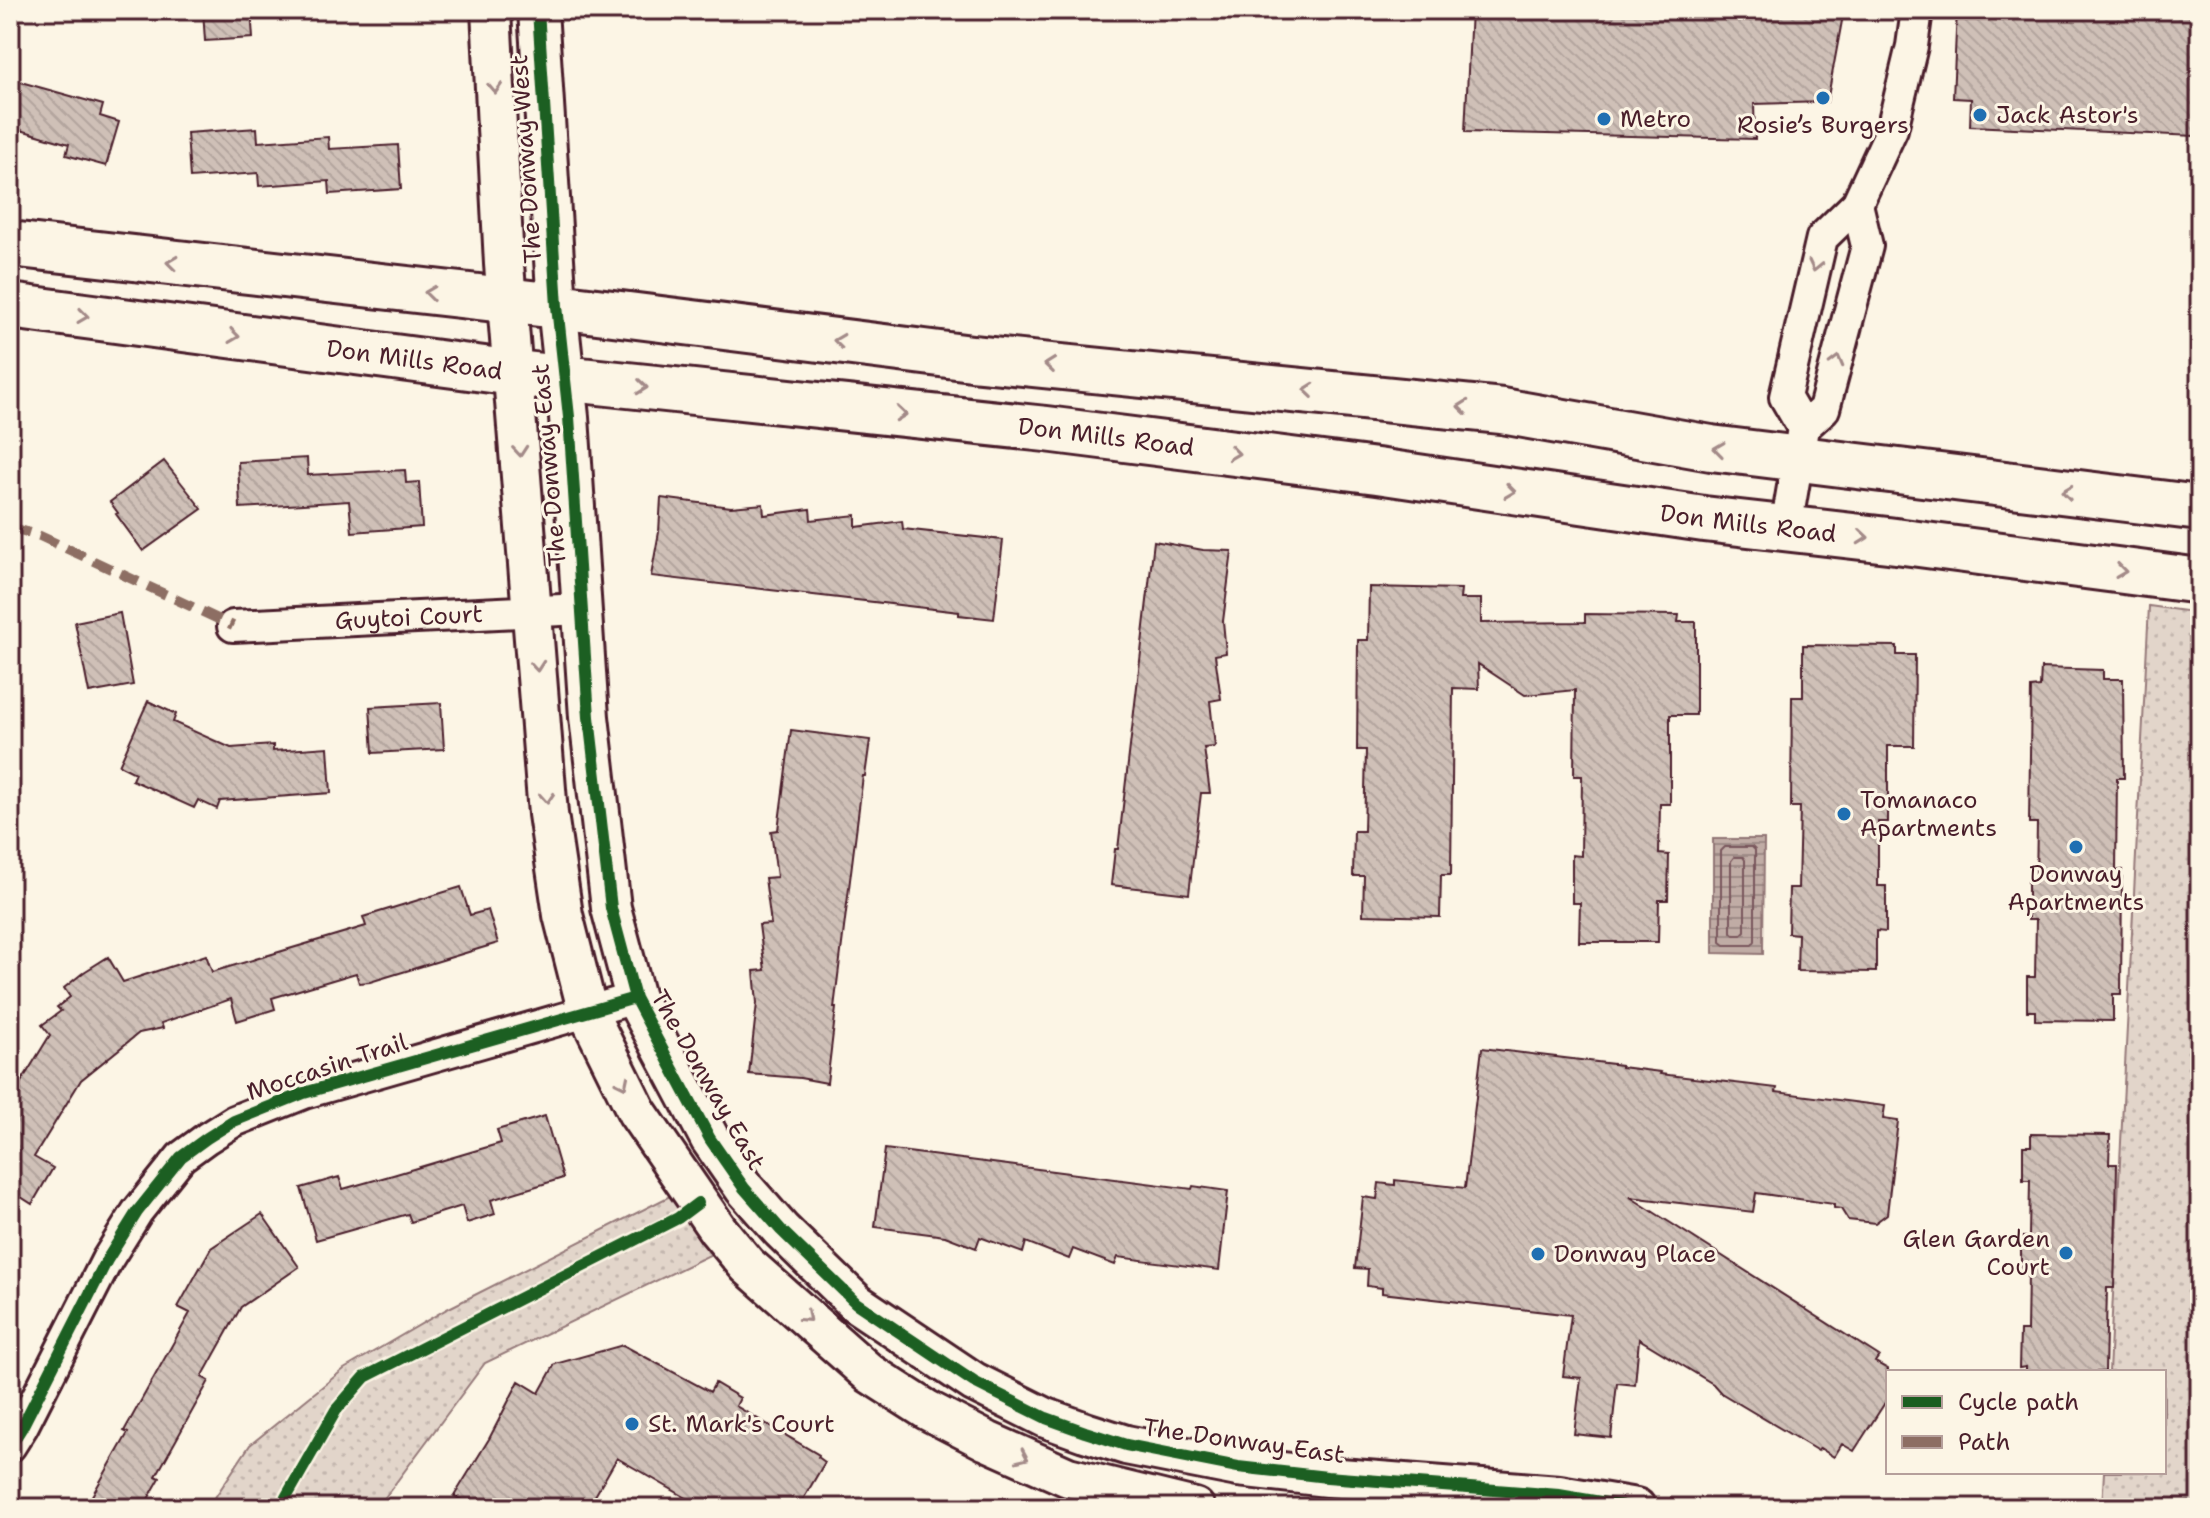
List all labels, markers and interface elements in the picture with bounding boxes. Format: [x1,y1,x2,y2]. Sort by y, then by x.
street label: The Donway West [503,54,549,264]
one-way arrow [486,82,503,95]
marker: Rosie’s Burgers [1814,89,1832,107]
place label: Jack Astor's [1996,99,2139,131]
place label: Metro [1620,103,1691,135]
marker: Jack Astor's [1971,106,1989,124]
place label: Rosie’s Burgers [1737,109,1909,141]
marker: Metro [1595,110,1613,128]
one-way arrow [165,255,178,272]
one-way arrow [1808,259,1825,272]
one-way arrow [423,285,437,302]
one-way arrow [76,307,90,324]
one-way arrow [227,327,241,344]
street label: Don Mills Road [324,332,505,387]
one-way arrow [833,333,846,350]
one-way arrow [1827,355,1844,369]
one-way arrow [1043,357,1056,374]
street label: The Donway East [524,362,574,568]
one-way arrow [636,378,649,395]
one-way arrow [1302,382,1315,399]
one-way arrow [1456,399,1469,416]
one-way arrow [895,405,908,422]
street label: Don Mills Road [1016,410,1196,464]
one-way arrow [1713,441,1726,458]
one-way arrow [1227,444,1241,461]
one-way arrow [511,445,528,458]
one-way arrow [1503,482,1517,499]
one-way arrow [2060,483,2073,500]
street label: Don Mills Road [1658,497,1838,550]
one-way arrow [1857,529,1870,546]
one-way arrow [2114,562,2128,579]
street label: Guytoi Court [334,598,484,637]
one-way arrow [528,660,545,673]
place label: Tomanaco Apartments [1860,784,1997,844]
one-way arrow [538,792,555,805]
marker: Tomanaco Apartments [1835,805,1853,823]
marker: Donway Apartments [2067,838,2085,856]
place label: Donway Apartments [2007,858,2145,918]
street label: The Donway East [643,984,773,1176]
street label: Moccasin Trail [242,1026,412,1108]
one-way arrow [613,1075,628,1090]
place label: Glen Garden Court [1903,1223,2050,1283]
place label: Donway Place [1554,1238,1717,1270]
marker: Glen Garden Court [2057,1244,2075,1262]
marker: Donway Place [1529,1245,1547,1263]
one-way arrow [796,1307,811,1322]
legend [1886,1370,2166,1474]
text: Cycle path [1958,1386,2079,1418]
place label: St. Mark's Court [648,1408,835,1440]
street label: The Donway East [1141,1411,1347,1471]
marker: St. Mark's Court [623,1415,641,1433]
text: Path [1958,1426,2010,1458]
one-way arrow [1015,1447,1029,1463]

